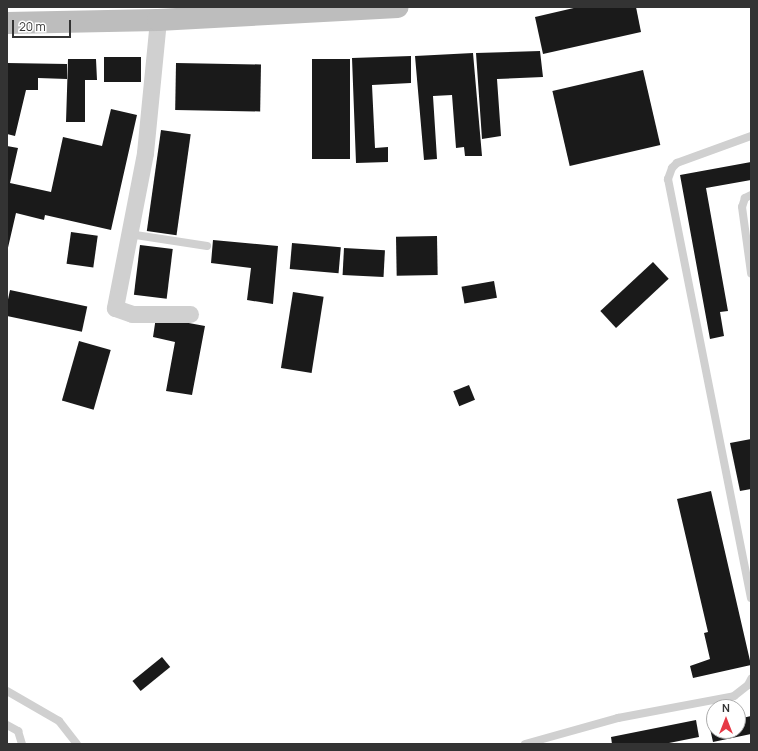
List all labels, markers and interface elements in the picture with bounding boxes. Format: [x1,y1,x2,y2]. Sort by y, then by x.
scale bar [14,12,73,38]
text: 20 m [19,18,46,35]
north arrow [706,699,746,739]
text: N [722,700,730,715]

